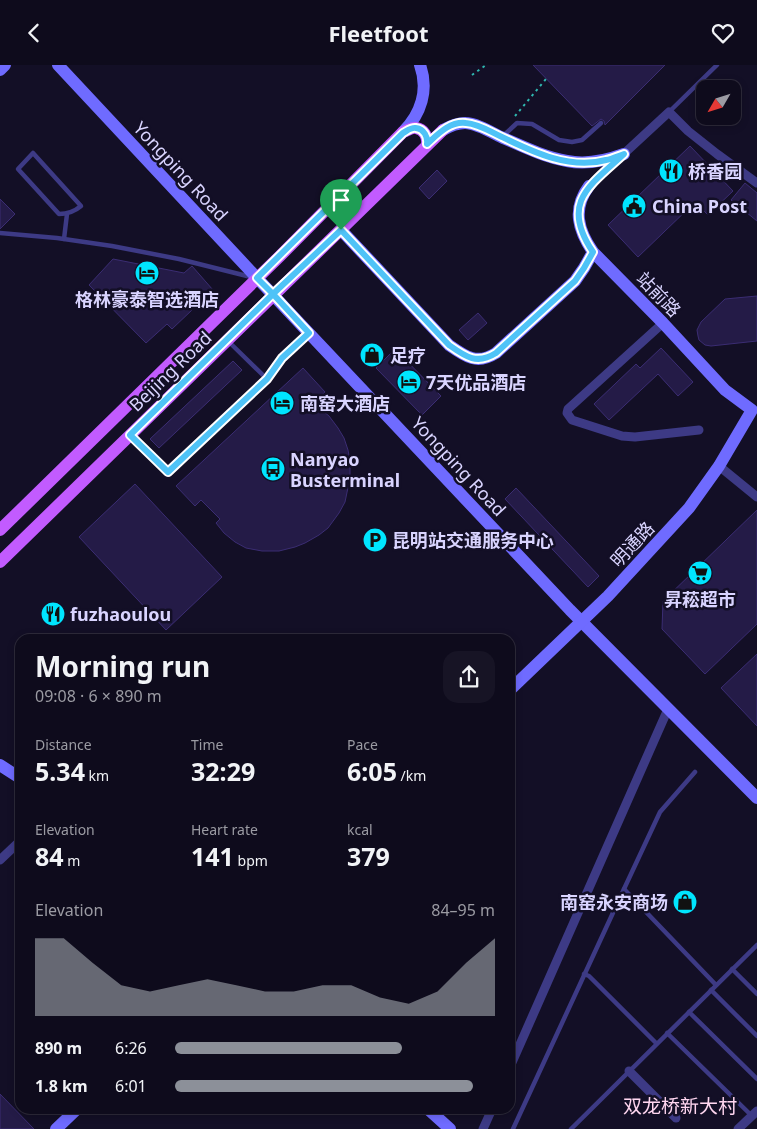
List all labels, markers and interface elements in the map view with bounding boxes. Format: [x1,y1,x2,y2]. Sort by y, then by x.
text: Fleetfoot [328,18,429,48]
icon: back [20,19,48,47]
icon: heart [709,19,737,47]
north arrow [696,80,741,125]
map controls [696,80,741,125]
street label: Yongping Road [129,116,233,226]
restaurant icon: 桥香园 [658,158,684,184]
place label: 桥香园 [688,159,742,183]
pin [320,179,362,230]
icon: arrive [327,186,355,214]
public building icon: China Post [621,193,647,219]
place label: China Post [652,194,747,218]
hotel icon: 格林豪泰智选酒店 [134,260,160,286]
street label: 站前路 [632,266,686,322]
place label: 格林豪泰智选酒店 [75,287,219,311]
street label: Beijing Road [124,326,216,416]
shop icon: 足疗 [359,342,385,368]
place label: 足疗 [390,343,426,367]
hotel icon: 7天优品酒店 [396,369,422,395]
place label: 7天优品酒店 [426,370,526,394]
hotel icon: 南窑大酒店 [269,390,295,416]
place label: 南窑大酒店 [300,391,390,415]
street label: Yongping Road [407,411,511,521]
place label: Nanyao Busterminal [290,447,400,492]
bus stop icon: Nanyao Busterminal [260,456,286,482]
street label: 明通路 [605,516,659,572]
parking icon: 昆明站交通服务中心 [362,527,388,553]
place label: 昆明站交通服务中心 [392,528,554,552]
supermarket icon: 昇菘超市 [687,560,713,586]
place label: 昇菘超市 [664,587,736,611]
restaurant icon: fuzhaoulou [40,601,66,627]
place label: fuzhaoulou [70,602,171,626]
text: Morning run [35,647,210,685]
button: share [443,651,495,703]
text: 09:08 · 6 × 890 m [35,685,162,707]
text: Distance [35,735,92,754]
text: Time [191,735,223,754]
text: Pace [347,735,378,754]
text: 5.34 [35,754,85,788]
text: 32:29 [191,754,255,788]
text: 6:05 [347,754,397,788]
text: km [85,766,109,785]
text: /km [397,766,426,785]
text: Elevation [35,820,95,839]
text: Heart rate [191,820,258,839]
text: kcal [347,820,373,839]
text: 84 [35,839,64,873]
text: 141 [191,839,234,873]
text: 379 [347,839,390,873]
text: m [64,851,80,870]
text: bpm [234,851,268,870]
shop icon: 南窑永安商场 [672,889,698,915]
place label: 南窑永安商场 [560,890,668,914]
text: Elevation [35,899,103,921]
text: 84–95 m [431,899,495,921]
text: 890 m [35,1037,82,1059]
text: 6:26 [115,1037,147,1059]
text: 1.8 km [35,1075,87,1097]
text: 6:01 [115,1075,147,1097]
district label: 双龙桥新大村 [623,1093,737,1119]

